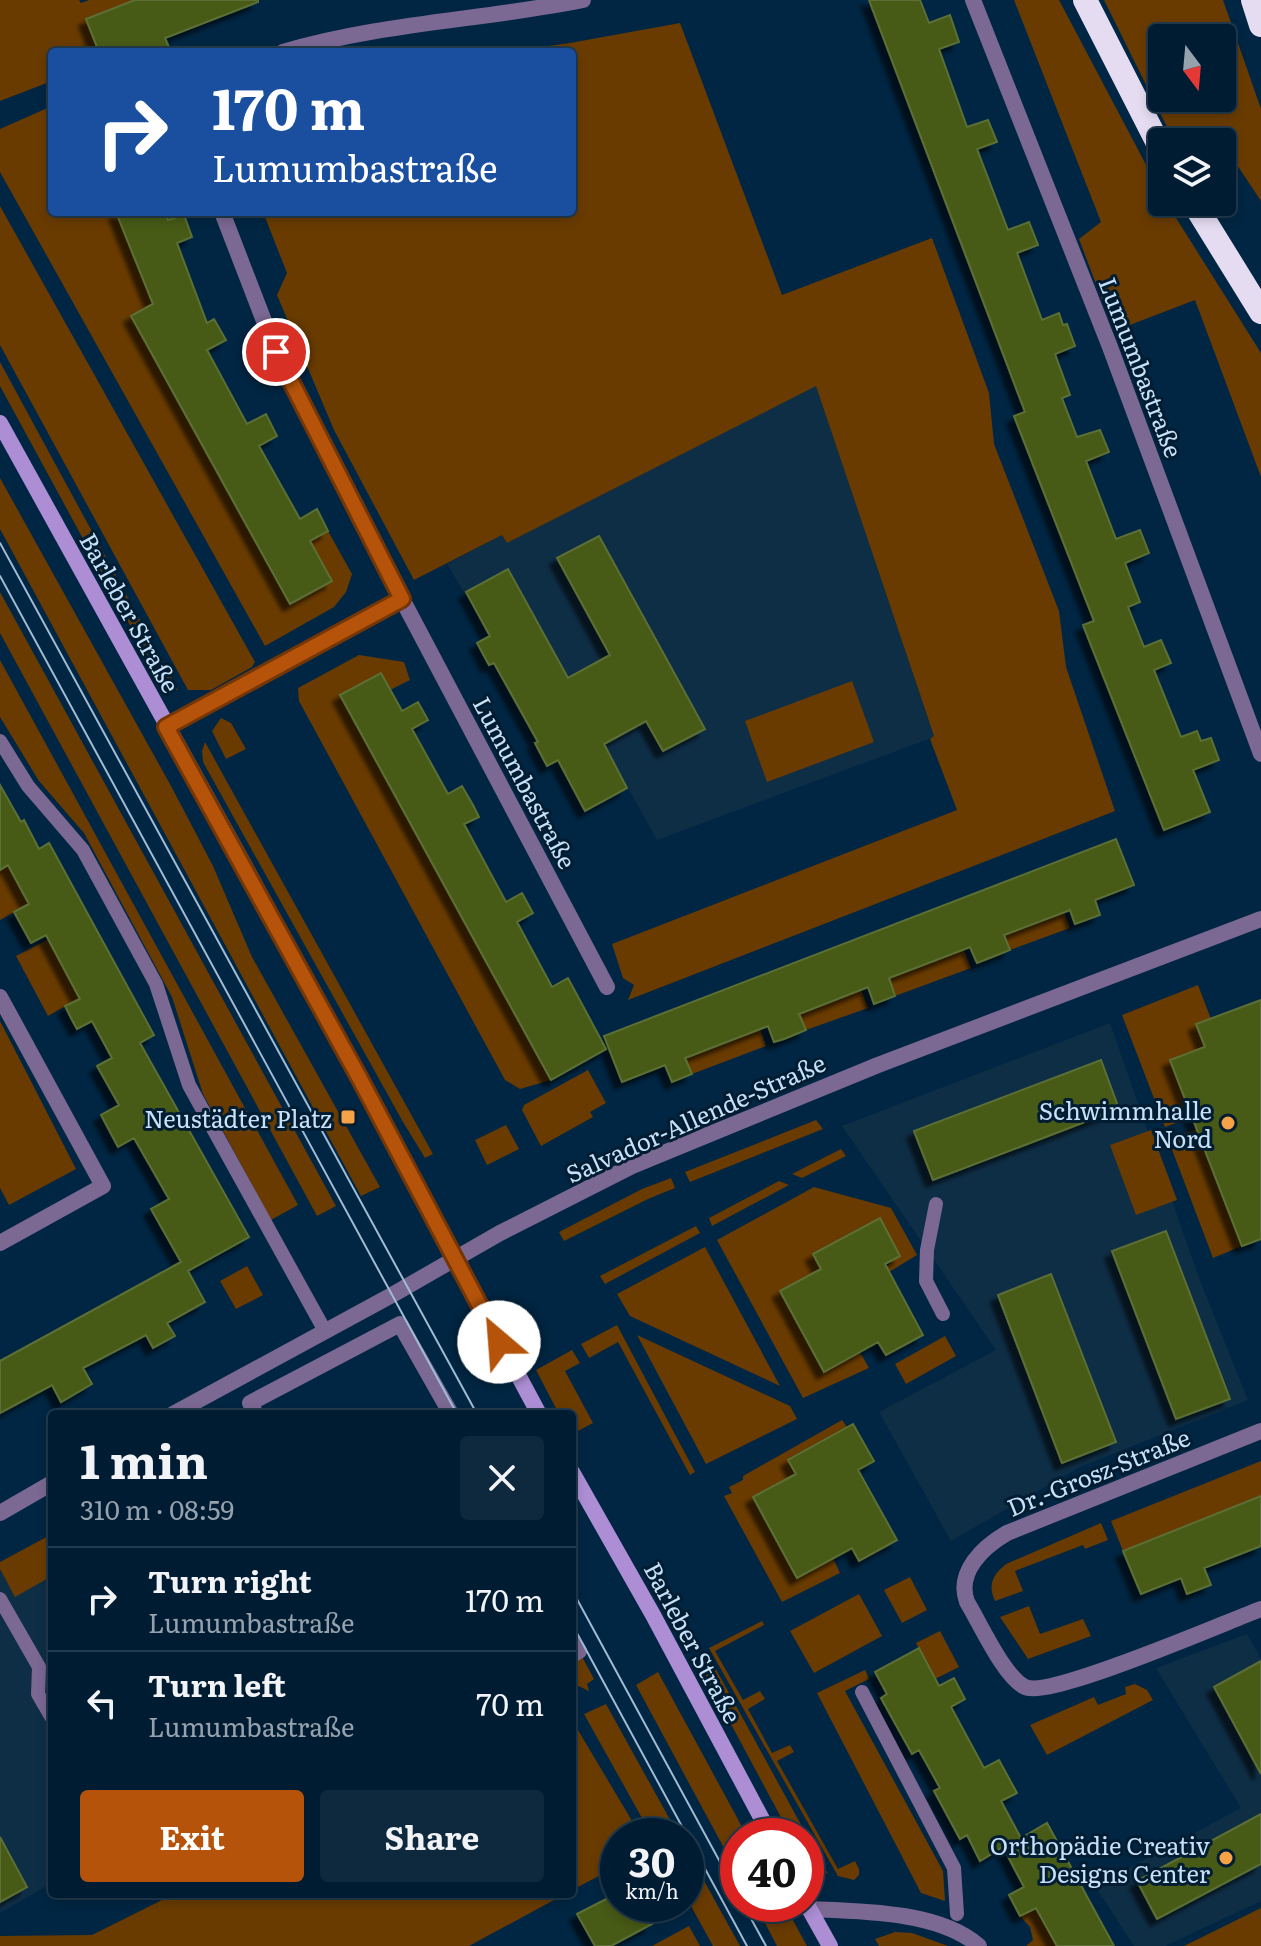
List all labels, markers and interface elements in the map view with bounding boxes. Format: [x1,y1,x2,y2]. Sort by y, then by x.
north arrow [1148,24,1236,112]
map controls [1148,24,1236,216]
text: 170 m [212,64,365,147]
icon: right [80,80,184,184]
button: layers [1148,128,1236,216]
text: Lumumbastraße [212,140,498,193]
street label: Lumumbastraße [1092,272,1192,462]
pin [242,318,310,386]
icon: arrive [254,330,298,374]
street label: Barleber Straße [73,526,189,698]
street label: Lumumbastraße [466,690,586,874]
street label: Salvador-Allende-Straße [560,1044,830,1190]
place label: Schwimmhalle Nord [1039,1092,1212,1155]
place label: Neustädter Platz [144,1100,332,1135]
marker: Neustädter Platz [339,1108,357,1126]
marker: Schwimmhalle Nord [1219,1114,1237,1132]
position arrow [457,1300,541,1384]
street label: Dr.-Grosz-Straße [1001,1418,1195,1524]
text: 1 min [80,1423,208,1494]
button: close [460,1436,544,1520]
text: 310 m · 08:59 [80,1489,234,1528]
street label: Barleber Straße [637,1555,751,1729]
text: Turn right [148,1558,312,1602]
icon: right [80,1577,124,1621]
text: 170 m [465,1577,544,1621]
text: Lumumbastraße [148,1602,354,1641]
text: Turn left [148,1662,286,1706]
icon: left [80,1681,124,1725]
text: 70 m [476,1681,544,1725]
text: Lumumbastraße [148,1706,354,1745]
button: Exit [80,1790,304,1882]
button: Share [320,1790,544,1882]
speed limit sign: 40 [720,1818,824,1922]
place label: Orthopädie Creativ Designs Center [990,1827,1211,1890]
text: 30 [629,1830,675,1889]
marker: Orthopädie Creativ Designs Center [1217,1849,1235,1867]
text: km/h [625,1875,679,1905]

